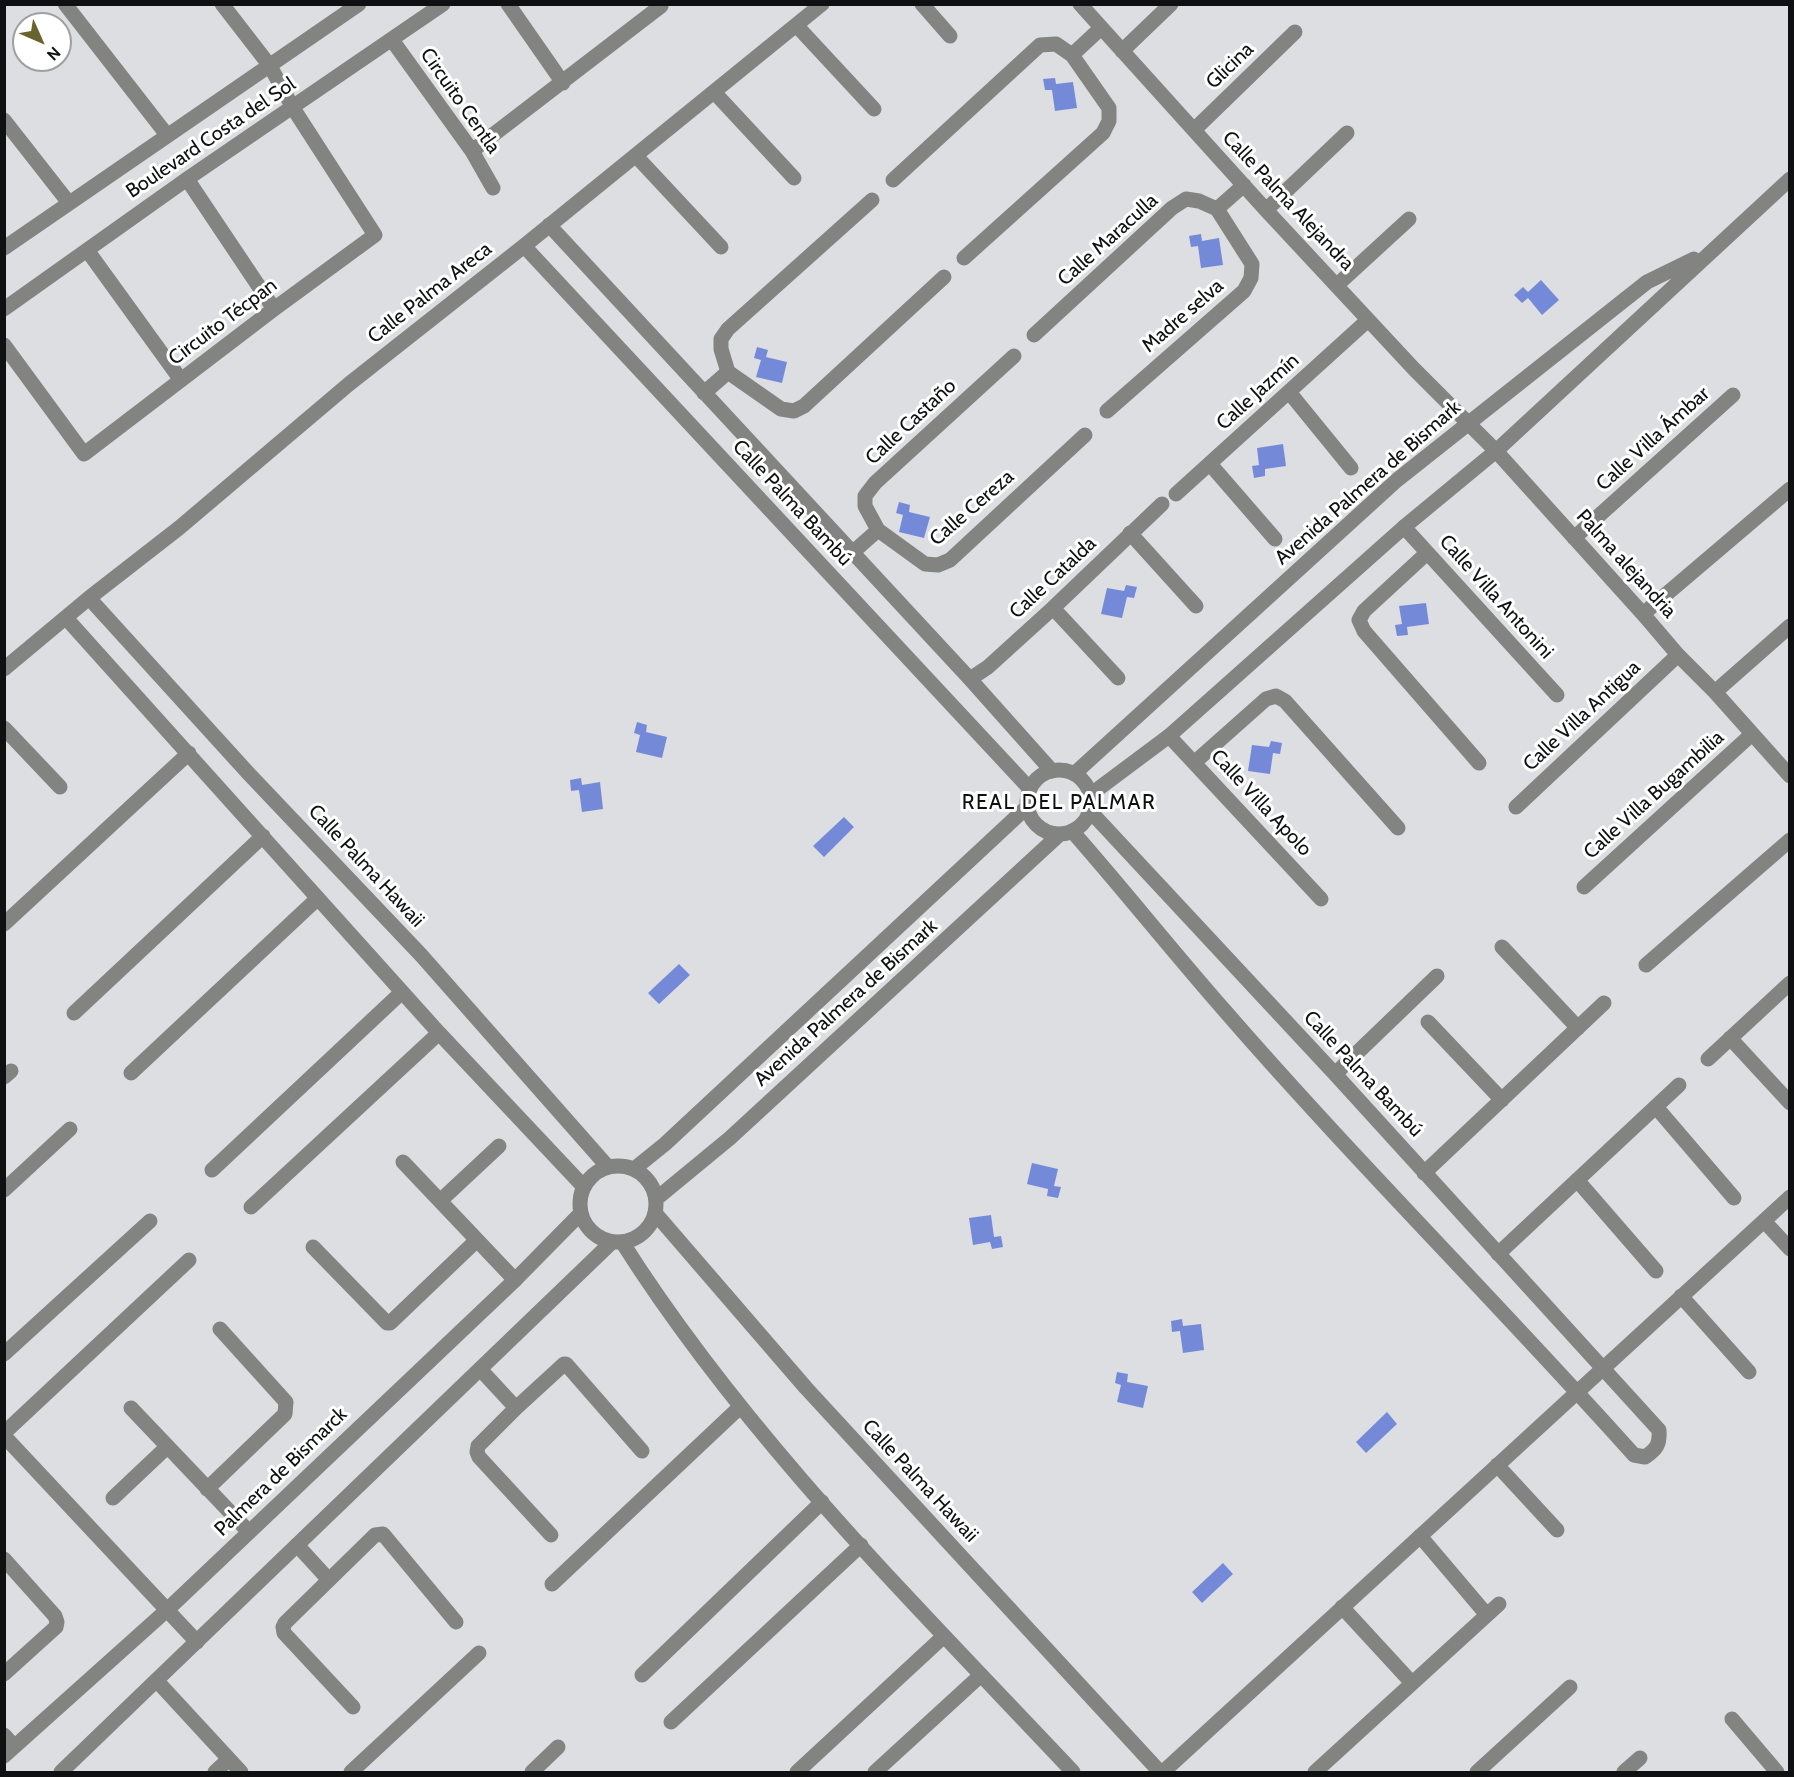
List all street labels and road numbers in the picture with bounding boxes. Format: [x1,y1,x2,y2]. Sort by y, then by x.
street label: Glicina [1201,38,1259,94]
street label: Circuito Centla [415,44,505,158]
street label: Boulevard Costa del Sol [122,72,300,204]
street label: Calle Palma Alejandra [1217,126,1359,276]
street label: Calle Maraculla [1053,189,1163,291]
street label: Calle Palma Areca [363,237,497,349]
street label: Circuito Técpan [164,273,282,371]
street label: Madre selva [1137,274,1229,358]
street label: Calle Jazmín [1212,349,1304,435]
street label: Calle Castaño [861,374,961,470]
street label: Calle Villa Ámbar [1592,382,1714,496]
street label: Avenida Palmera de Bismark [1270,396,1466,570]
street label: Calle Palma Bambú [727,435,857,571]
street label: Calle Cereza [925,465,1019,551]
street label: Palma alejandria [1571,505,1681,623]
street label: Calle Villa Antonini [1434,530,1558,664]
street label: Calle Catalda [1005,532,1101,624]
street label: Calle Villa Antigua [1519,656,1645,776]
street label: Calle Villa Bugambilia [1579,726,1729,864]
street label: Calle Villa Apolo [1206,745,1316,861]
street label: Calle Palma Hawaii [303,800,429,932]
street label: Avenida Palmera de Bismark [749,914,943,1092]
street label: Calle Palma Bambú [1298,1006,1428,1142]
street label: Palmera de Bismarck [210,1403,352,1541]
street label: Calle Palma Hawaii [857,1415,983,1547]

